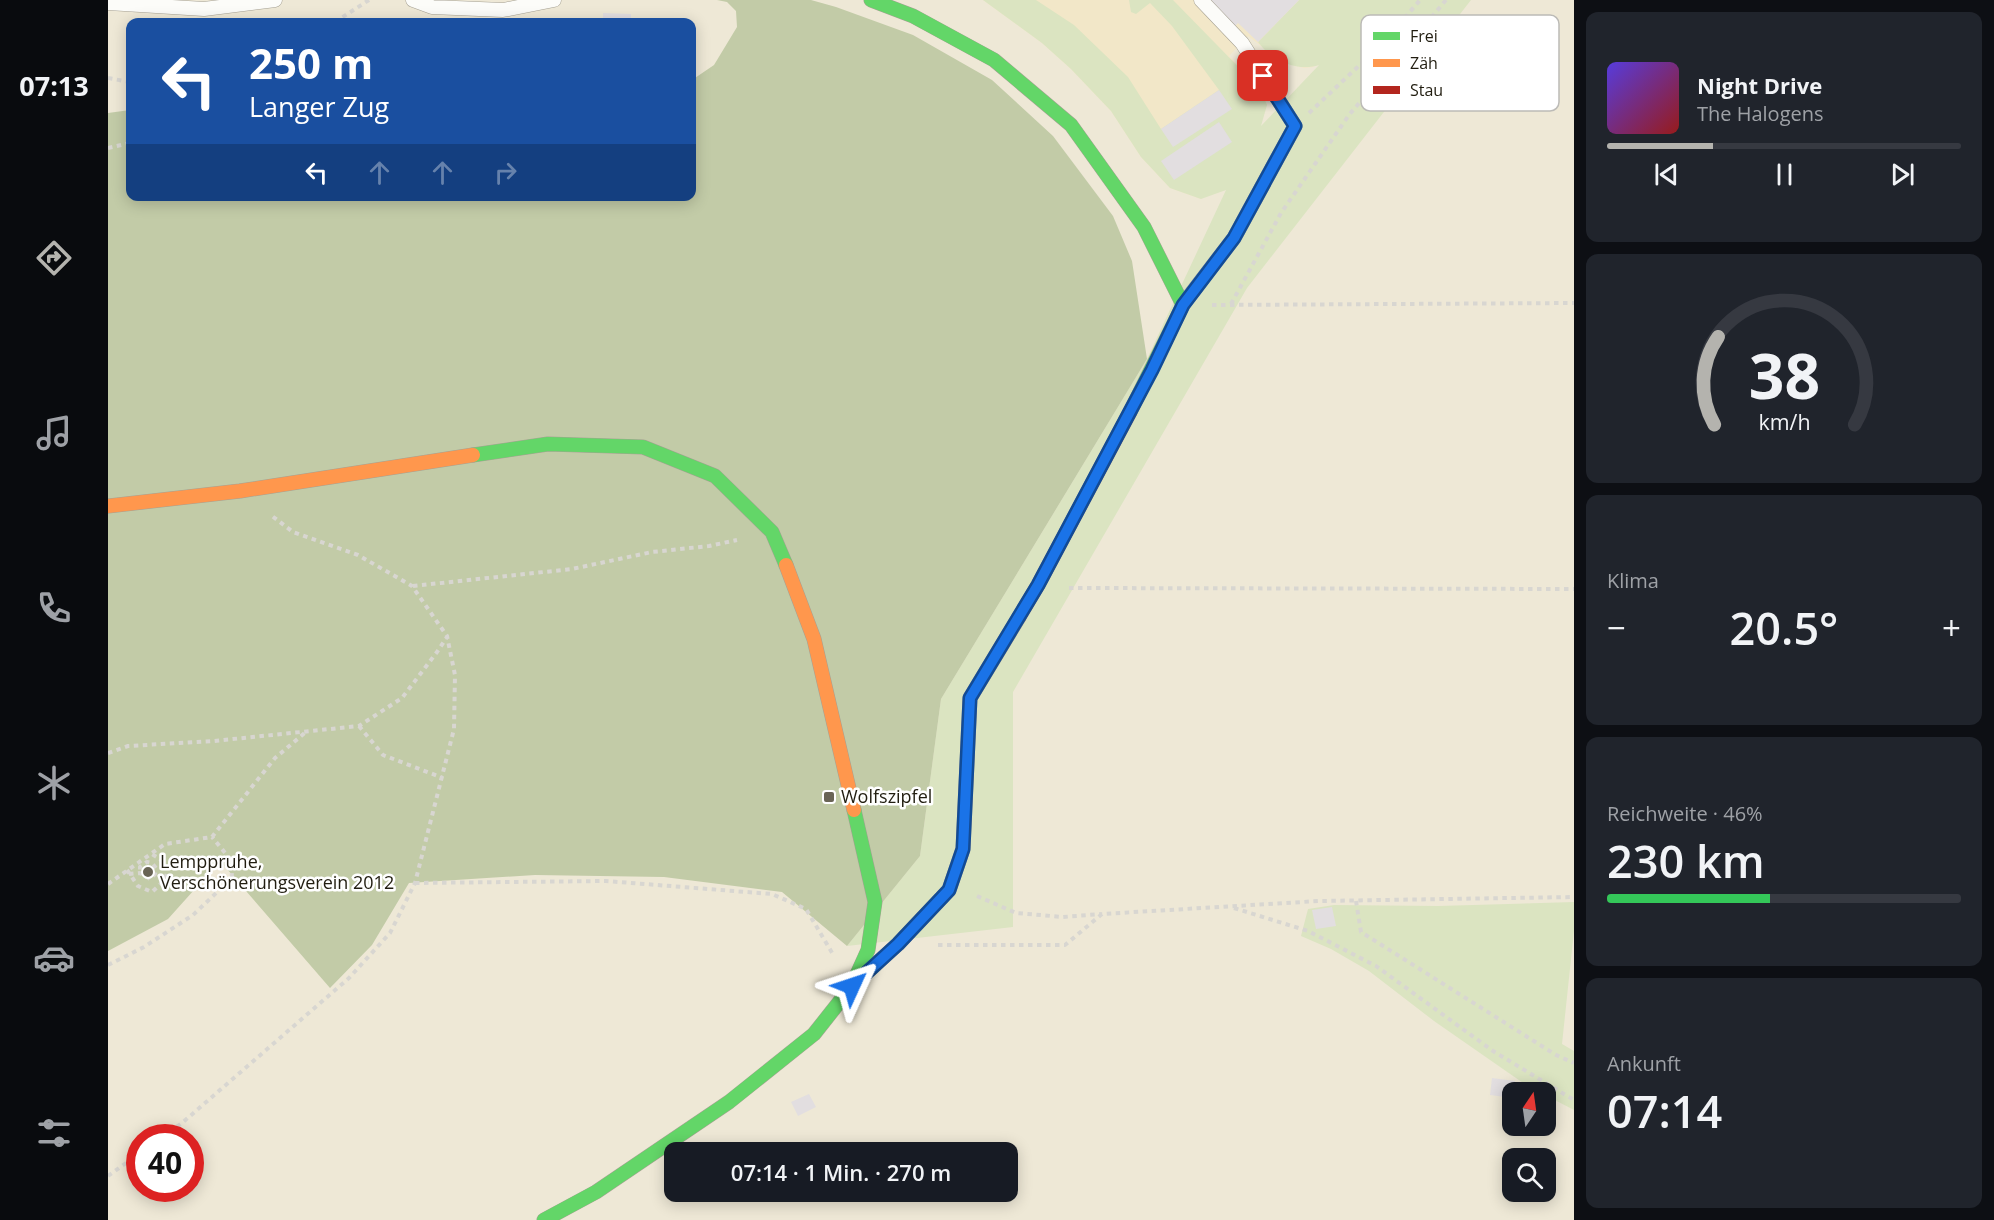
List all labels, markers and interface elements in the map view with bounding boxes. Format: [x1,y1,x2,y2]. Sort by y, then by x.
legend [1361,15,1559,111]
text: Frei [1410,25,1438,47]
text: 250 m [249,34,373,91]
icon: left [150,42,228,120]
pin [1237,50,1288,101]
text: Zäh [1410,52,1438,74]
icon: arrive [1246,59,1279,92]
text: 07:13 [19,67,89,104]
text: Night Drive [1697,70,1822,100]
text: Stau [1410,79,1443,101]
text: Langer Zug [249,88,389,125]
text: The Halogens [1697,100,1824,127]
icon: left [300,156,333,189]
icon: ahead [363,156,396,189]
icon: ahead [426,156,459,189]
icon: right [489,156,522,189]
icon: previous [1650,158,1683,191]
icon: pause [1768,158,1801,191]
icon: next [1886,158,1919,191]
icon: directions [33,237,75,279]
text: 38 [1748,333,1820,418]
text: km/h [1758,408,1810,437]
icon: music [33,412,75,454]
text: Klima [1607,567,1659,594]
icon: phone [33,587,75,629]
text: 20.5° [1730,597,1838,658]
text: − [1607,605,1626,650]
text: + [1942,605,1961,650]
icon: climate [33,762,75,804]
place label: Wolfszipfel [841,784,932,808]
marker: Wolfszipfel [822,790,836,804]
text: Reichweite · 46% [1607,800,1763,827]
text: 230 km [1607,830,1765,891]
place label: Lemppruhe, Verschönerungsverein 2012 [160,849,394,894]
marker: Lemppruhe, Verschönerungsverein 2012 [141,865,155,879]
icon: car [33,937,75,979]
position arrow [820,954,884,1018]
text: Ankunft [1607,1050,1681,1077]
text: 07:14 [1607,1080,1722,1141]
north arrow [1502,1082,1556,1136]
map controls [1502,1082,1556,1202]
icon: filters [33,1112,75,1154]
speed limit sign: 40 [126,1124,204,1202]
button: search [1502,1148,1556,1202]
text: 07:14 · 1 Min. · 270 m [731,1157,951,1187]

